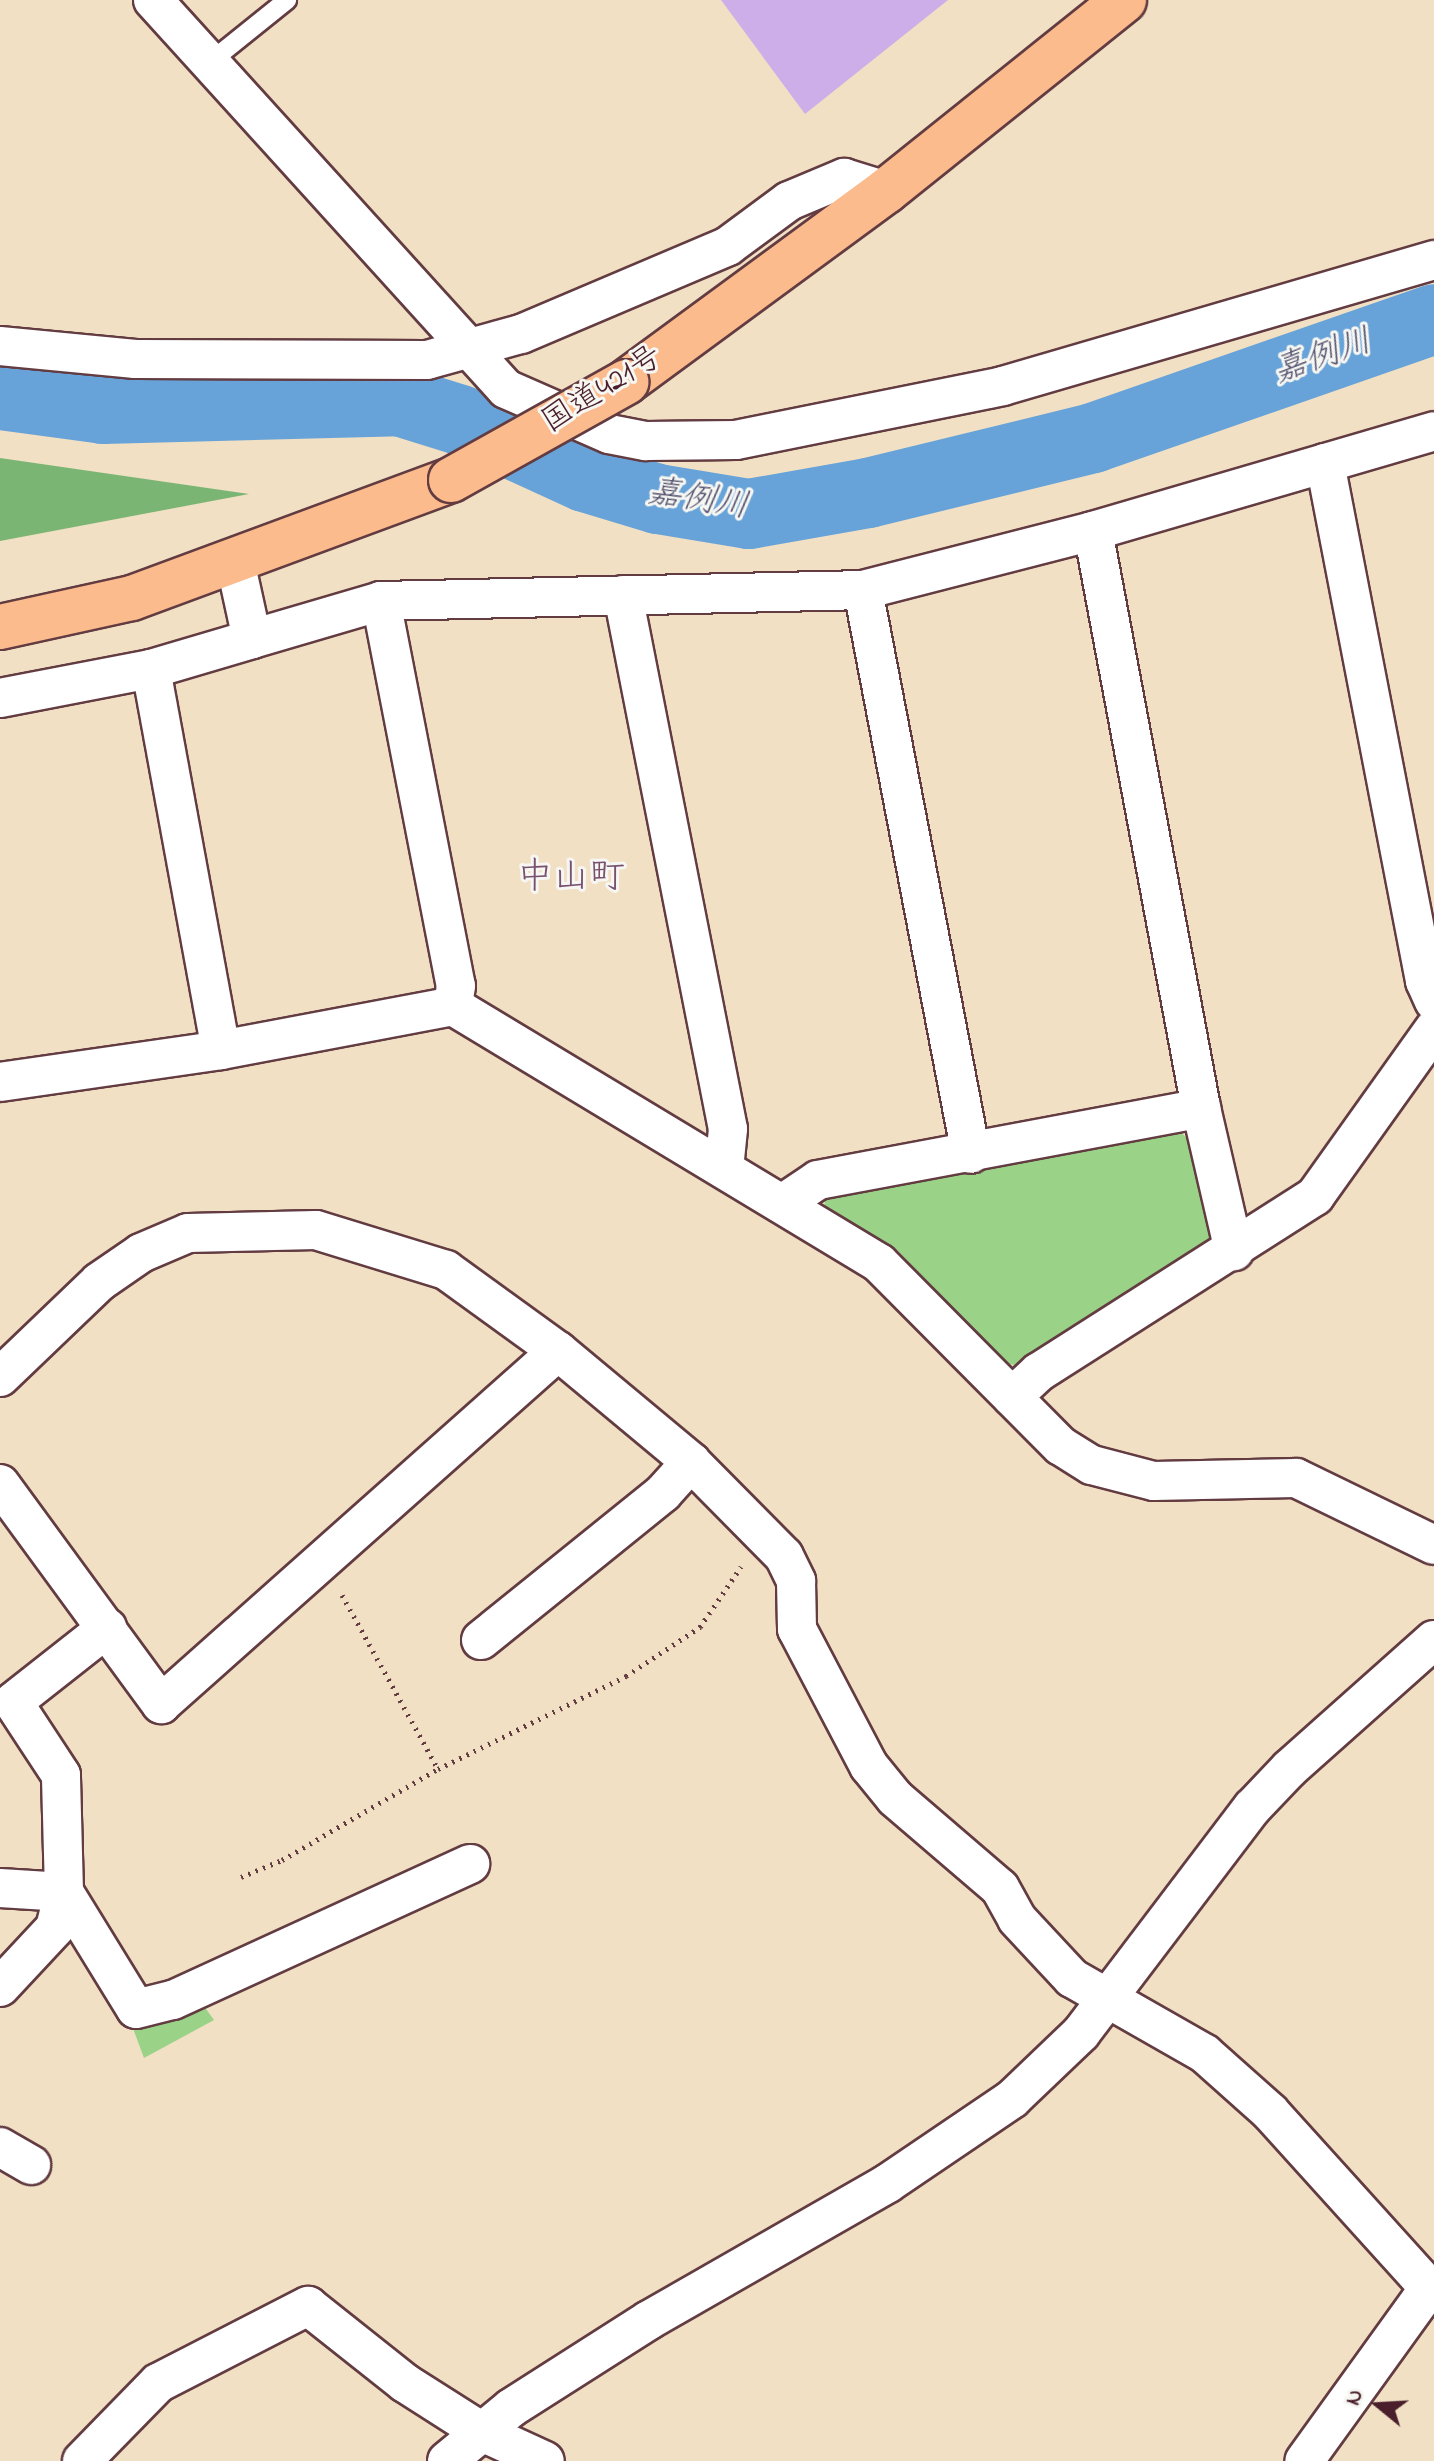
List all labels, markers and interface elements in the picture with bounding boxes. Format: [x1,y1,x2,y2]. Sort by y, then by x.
water label: 嘉例川 [1268,322,1378,394]
street label: 国道421号 [535,339,671,443]
water label: 嘉例川 [644,473,752,529]
district label: 中山町 [517,857,625,901]
north arrow [1338,2365,1418,2445]
text: N [1338,2386,1373,2410]

